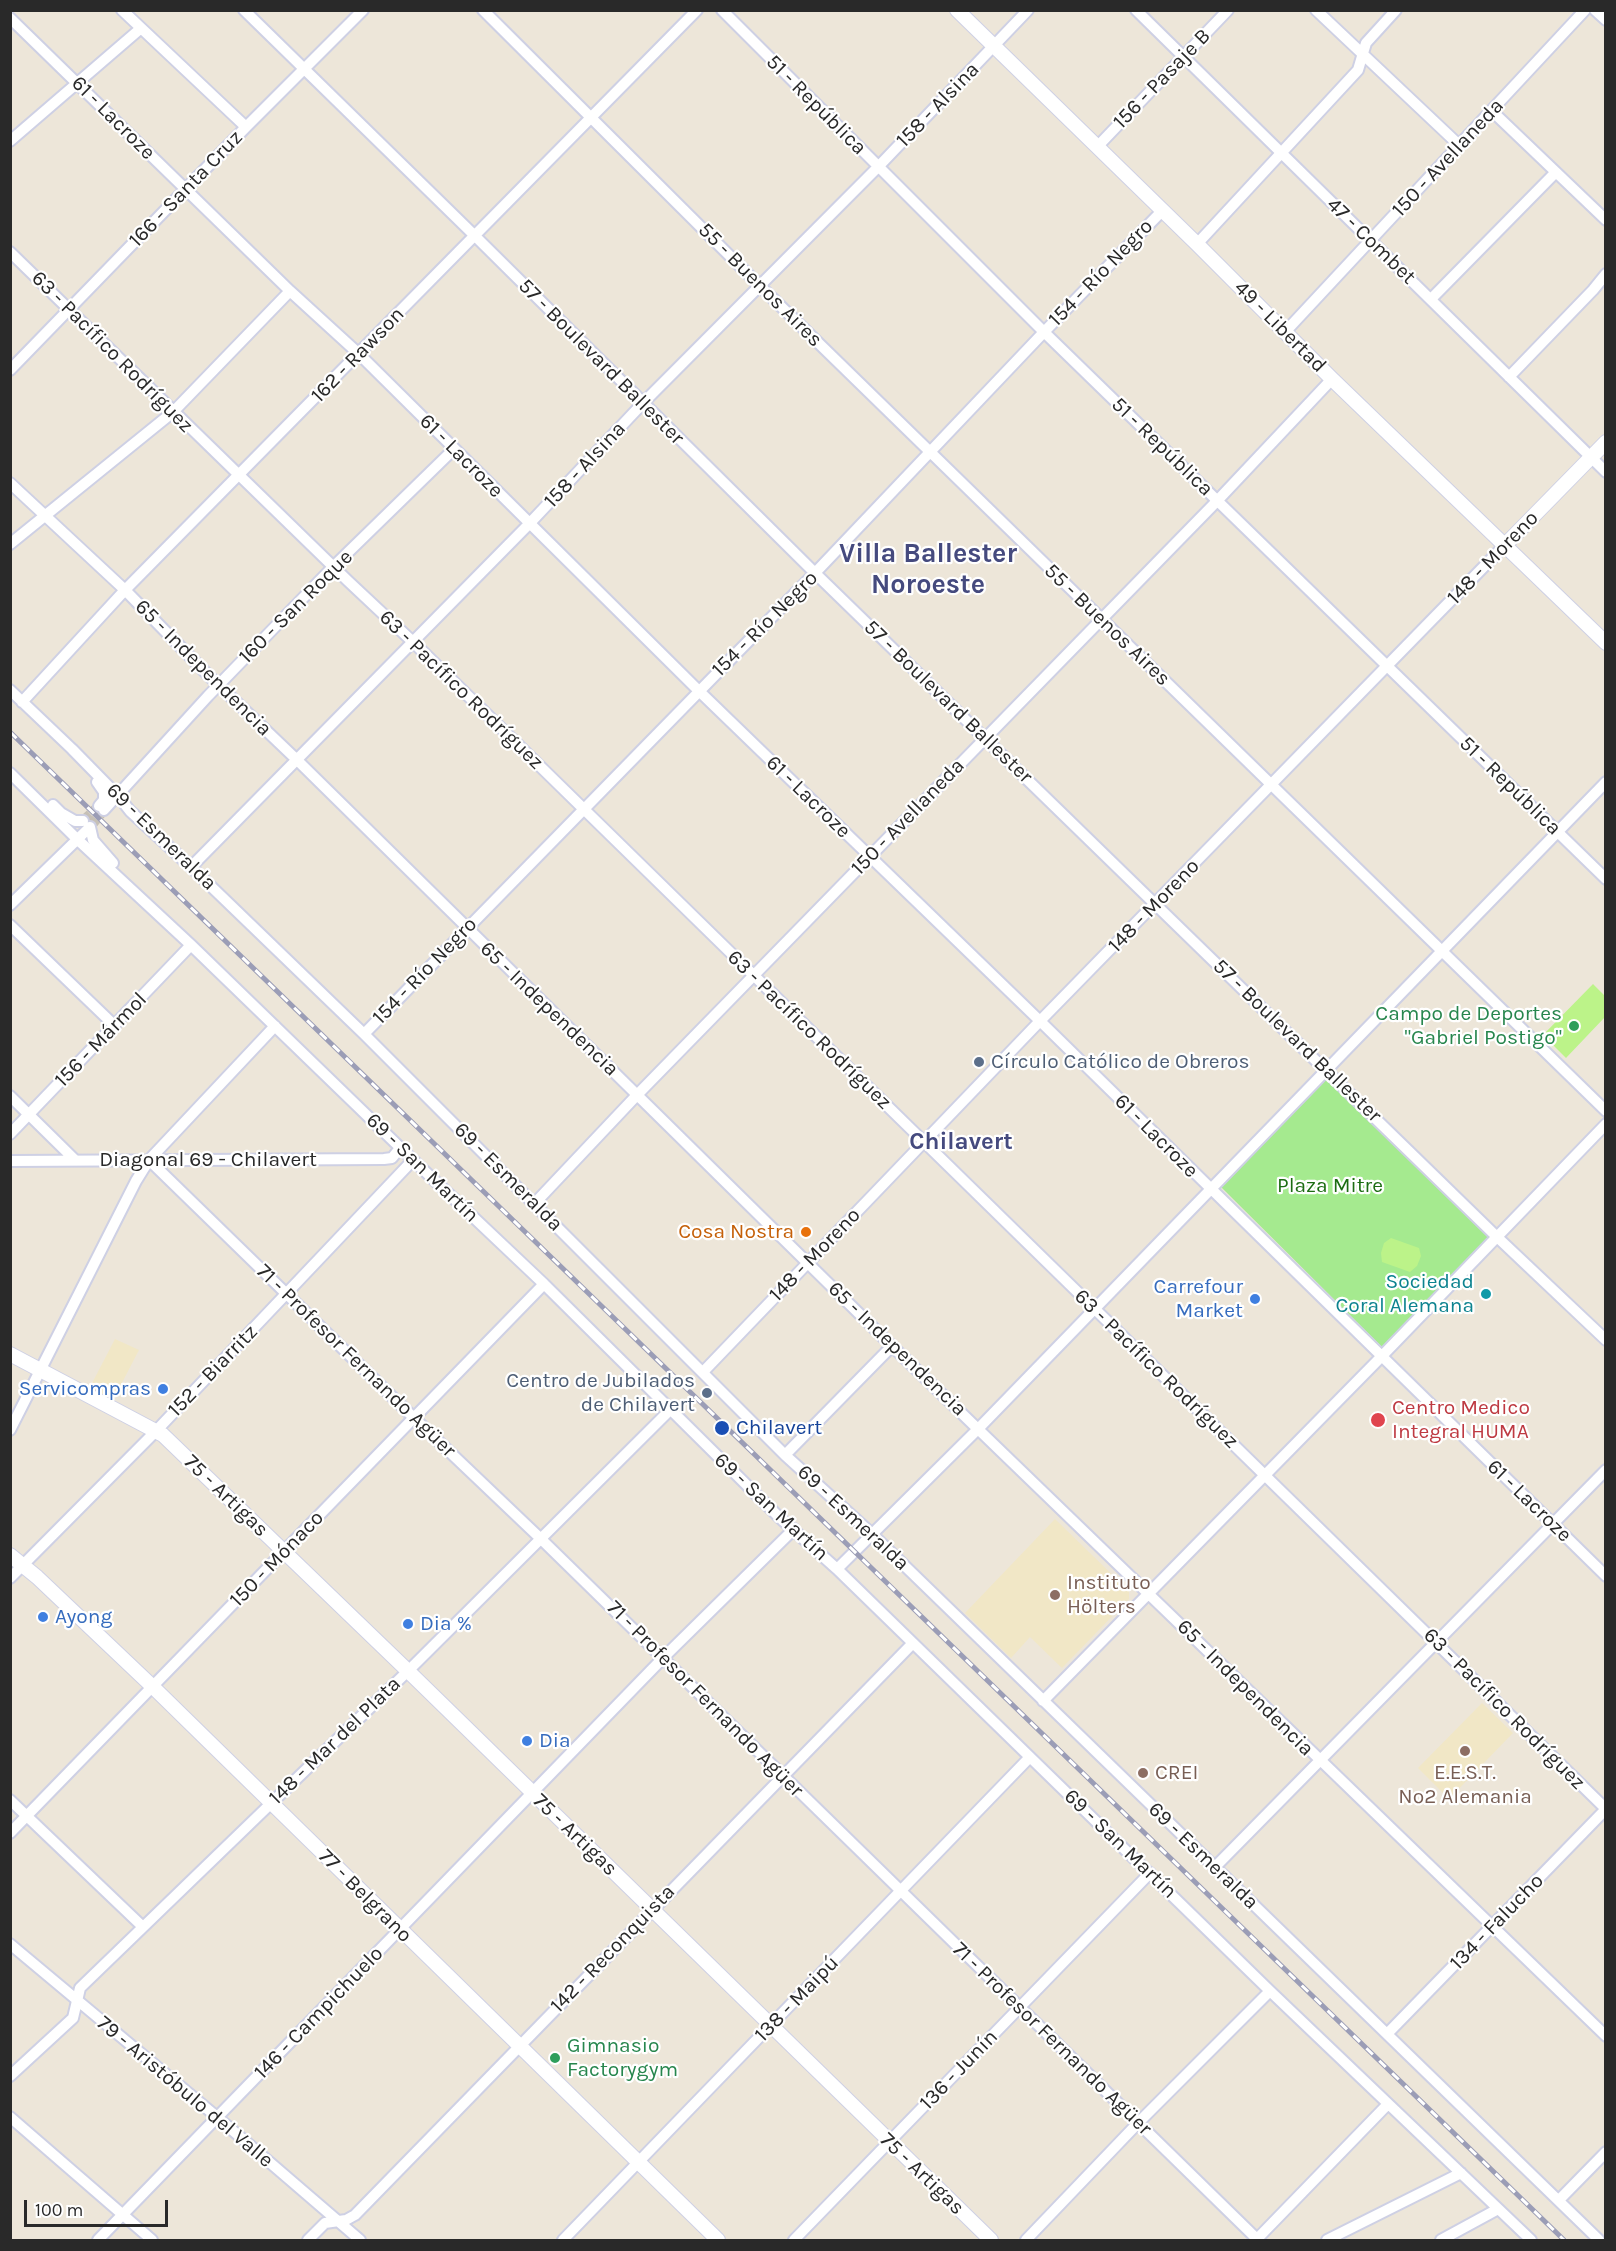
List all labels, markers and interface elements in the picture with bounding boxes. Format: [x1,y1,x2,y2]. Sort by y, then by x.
street label: 156 - Pasaje B [1108,24,1216,134]
street label: 51 - República [761,50,871,160]
street label: 158 - Alsina [891,57,985,153]
street label: 61 - Lacroze [66,71,160,165]
street label: 150 - Avellaneda [1387,94,1509,222]
street label: 166 - Santa Cruz [124,125,248,253]
street label: 47 - Combet [1321,192,1421,290]
street label: 154 - Río Negro [1043,214,1159,332]
street label: 55 - Buenos Aires [693,218,827,352]
street label: 63 - Pacífico Rodríguez [26,266,198,438]
street label: 57 - Boulevard Ballester [513,274,689,450]
street label: 49 - Libertad [1229,276,1331,378]
street label: 162 - Rawson [306,302,410,408]
street label: 51 - República [1106,392,1218,502]
street label: 61 - Lacroze [414,409,508,503]
street label: 158 - Alsina [539,417,631,513]
street label: 148 - Moreno [1442,506,1544,610]
district label: Villa Ballester Noroeste [839,538,1017,601]
street label: 160 - San Roque [234,545,358,669]
street label: 55 - Buenos Aires [1039,558,1175,692]
street label: 154 - Río Negro [707,566,823,682]
street label: 65 - Independencia [129,594,277,742]
street label: 63 - Pacífico Rodríguez [374,605,548,775]
street label: 57 - Boulevard Ballester [859,615,1037,789]
street label: 51 - República [1454,731,1566,841]
street label: 61 - Lacroze [760,750,856,844]
street label: 150 - Avellaneda [846,753,970,881]
street label: 69 - Esmeralda [101,778,221,896]
street label: 148 - Moreno [1103,854,1205,958]
street label: 154 - Río Negro [367,912,483,1030]
street label: 65 - Independencia [474,936,624,1082]
street label: 63 - Pacífico Rodríguez [722,945,896,1115]
street label: 57 - Boulevard Ballester [1208,954,1386,1128]
street label: 156 - Mármol [50,987,152,1093]
place label: Campo de Deportes "Gabriel Postigo" [1375,1001,1562,1051]
marker: Campo de Deportes "Gabriel Postigo" [1567,1019,1581,1033]
place label: Círculo Católico de Obreros [991,1049,1250,1075]
marker: Círculo Católico de Obreros [972,1055,986,1069]
street label: 61 - Lacroze [1109,1089,1203,1183]
street label: 69 - San Martín [360,1108,484,1228]
street label: 69 - Esmeralda [448,1117,568,1237]
district label: Chilavert [909,1128,1013,1156]
street label: Diagonal 69 - Chilavert [99,1147,317,1173]
park label: Plaza Mitre [1277,1173,1383,1199]
street label: 148 - Moreno [764,1203,866,1307]
place label: Cosa Nostra [678,1219,794,1245]
marker: Cosa Nostra [799,1225,813,1239]
street label: 71 - Profesor Fernando Agüer [251,1259,461,1463]
place label: Sociedad Coral Alemana [1335,1269,1474,1319]
place label: Carrefour Market [1154,1274,1243,1324]
street label: 65 - Independencia [822,1276,972,1422]
street label: 63 - Pacífico Rodríguez [1069,1284,1243,1454]
marker: Sociedad Coral Alemana [1479,1287,1493,1301]
marker: Carrefour Market [1248,1292,1262,1306]
street label: 152 - Biarritz [163,1320,263,1422]
place label: Centro de Jubilados de Chilavert [506,1368,695,1418]
place label: Servicompras [19,1376,151,1402]
marker: Servicompras [156,1382,170,1396]
marker: Centro de Jubilados de Chilavert [700,1386,714,1400]
place label: Centro Medico Integral HUMA [1392,1395,1530,1445]
marker: Centro Medico Integral HUMA [1369,1411,1387,1429]
place label: Chilavert [736,1415,822,1441]
marker: Chilavert [713,1419,731,1437]
street label: 69 - San Martín [709,1448,833,1566]
street label: 75 - Artigas [179,1450,273,1542]
street label: 61 - Lacroze [1481,1454,1577,1548]
street label: 69 - Esmeralda [792,1460,914,1576]
street label: 150 - Mónaco [225,1506,329,1612]
place label: Instituto Hölters [1067,1570,1151,1620]
marker: Instituto Hölters [1048,1588,1062,1602]
street label: 71 - Profesor Fernando Agüer [602,1596,808,1802]
place label: Ayong [55,1604,112,1630]
marker: Ayong [36,1610,50,1624]
place label: Dia % [420,1611,472,1637]
street label: 65 - Independencia [1171,1614,1319,1762]
marker: Dia % [401,1617,415,1631]
street label: 63 - Pacífico Rodríguez [1418,1623,1590,1795]
street label: 148 - Mar del Plata [264,1672,406,1810]
place label: Dia [539,1728,571,1754]
marker: Dia [520,1734,534,1748]
marker: E.E.S.T. Nº2 Alemania [1458,1744,1472,1758]
place label: CREI [1155,1760,1198,1786]
place label: E.E.S.T. Nº2 Alemania [1398,1760,1532,1810]
marker: CREI [1136,1766,1150,1780]
street label: 69 - San Martín [1058,1784,1182,1904]
street label: 75 - Artigas [528,1789,622,1881]
street label: 69 - Esmeralda [1143,1797,1263,1915]
street label: 77 - Belgrano [313,1844,417,1948]
street label: 134 - Falucho [1445,1869,1549,1975]
street label: 142 - Reconquista [545,1880,681,2018]
street label: 71 - Profesor Fernando Agüer [947,1937,1157,2141]
street label: 146 - Campichuelo [249,1941,389,2085]
street label: 138 - Maipú [750,1951,844,2047]
street label: 79 - Aristóbulo del Valle [92,2011,278,2173]
street label: 136 - Junín [915,2025,1003,2115]
place label: Gimnasio Factorygym [567,2033,678,2083]
marker: Gimnasio Factorygym [548,2051,562,2065]
street label: 75 - Artigas [875,2128,969,2220]
scale bar [27,2188,171,2226]
text: 100 m [35,2199,83,2221]

